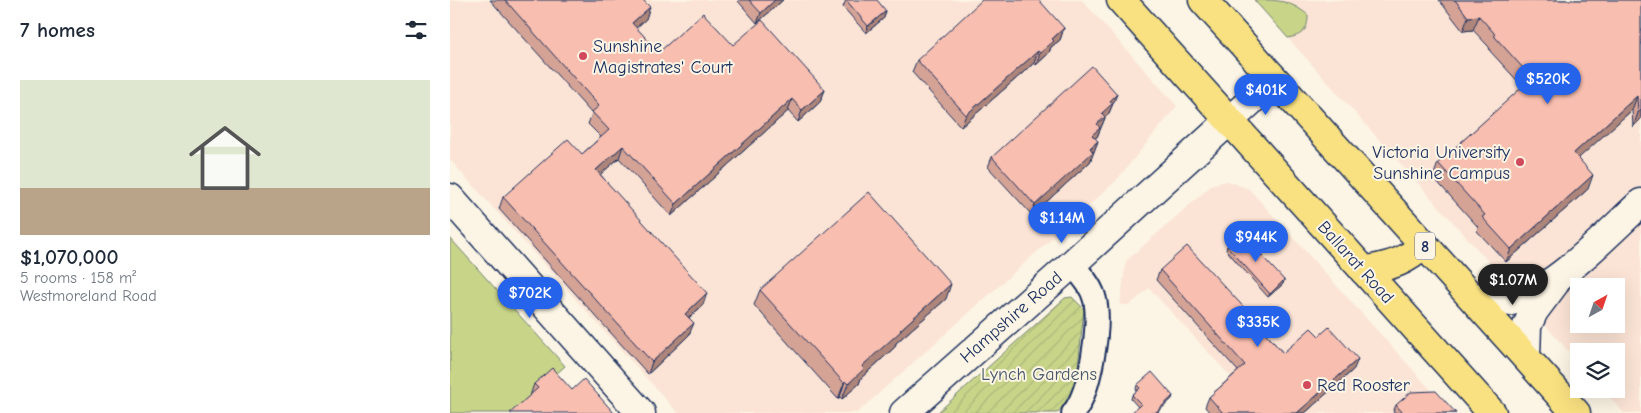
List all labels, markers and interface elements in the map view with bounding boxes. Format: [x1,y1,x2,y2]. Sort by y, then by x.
icon: filters [402,16,430,44]
text: 7 homes [20,18,95,42]
place label: Sunshine Magistrates' Court [593,36,733,78]
marker: Sunshine Magistrates' Court [577,50,589,62]
pin: $520K [1513,62,1583,105]
text: $520K [1526,70,1570,88]
pin: $401K [1231,74,1301,116]
text: $401K [1245,81,1287,99]
icon: home [180,113,270,203]
place label: Victoria University Sunshine Campus [1372,142,1511,184]
marker: Victoria University Sunshine Campus [1514,156,1526,168]
pin: $1.14M [1021,202,1103,244]
text: $1.14M [1039,209,1085,227]
street label: Ballarat Road [1313,217,1398,308]
pin: $944K [1221,220,1291,263]
text: $944K [1235,228,1277,246]
road number: 8 [1415,232,1435,260]
text: $1,070,000 [20,245,118,269]
pin: $1.07M [1472,264,1554,306]
street label: Hampshire Road [956,267,1067,367]
text: 5 rooms · 158 m² [20,269,136,287]
text: $1.07M [1489,271,1537,289]
pin: $702K [495,276,565,319]
north arrow [1570,278,1625,332]
map controls [1570,278,1625,398]
text: $702K [509,284,551,302]
text: Westmoreland Road [20,287,157,305]
pin: $335K [1223,306,1293,348]
text: $335K [1237,313,1279,331]
button: layers [1570,343,1625,398]
park label: Lynch Gardens [981,364,1097,385]
place label: Red Rooster [1317,375,1411,396]
marker: Red Rooster [1301,379,1313,391]

